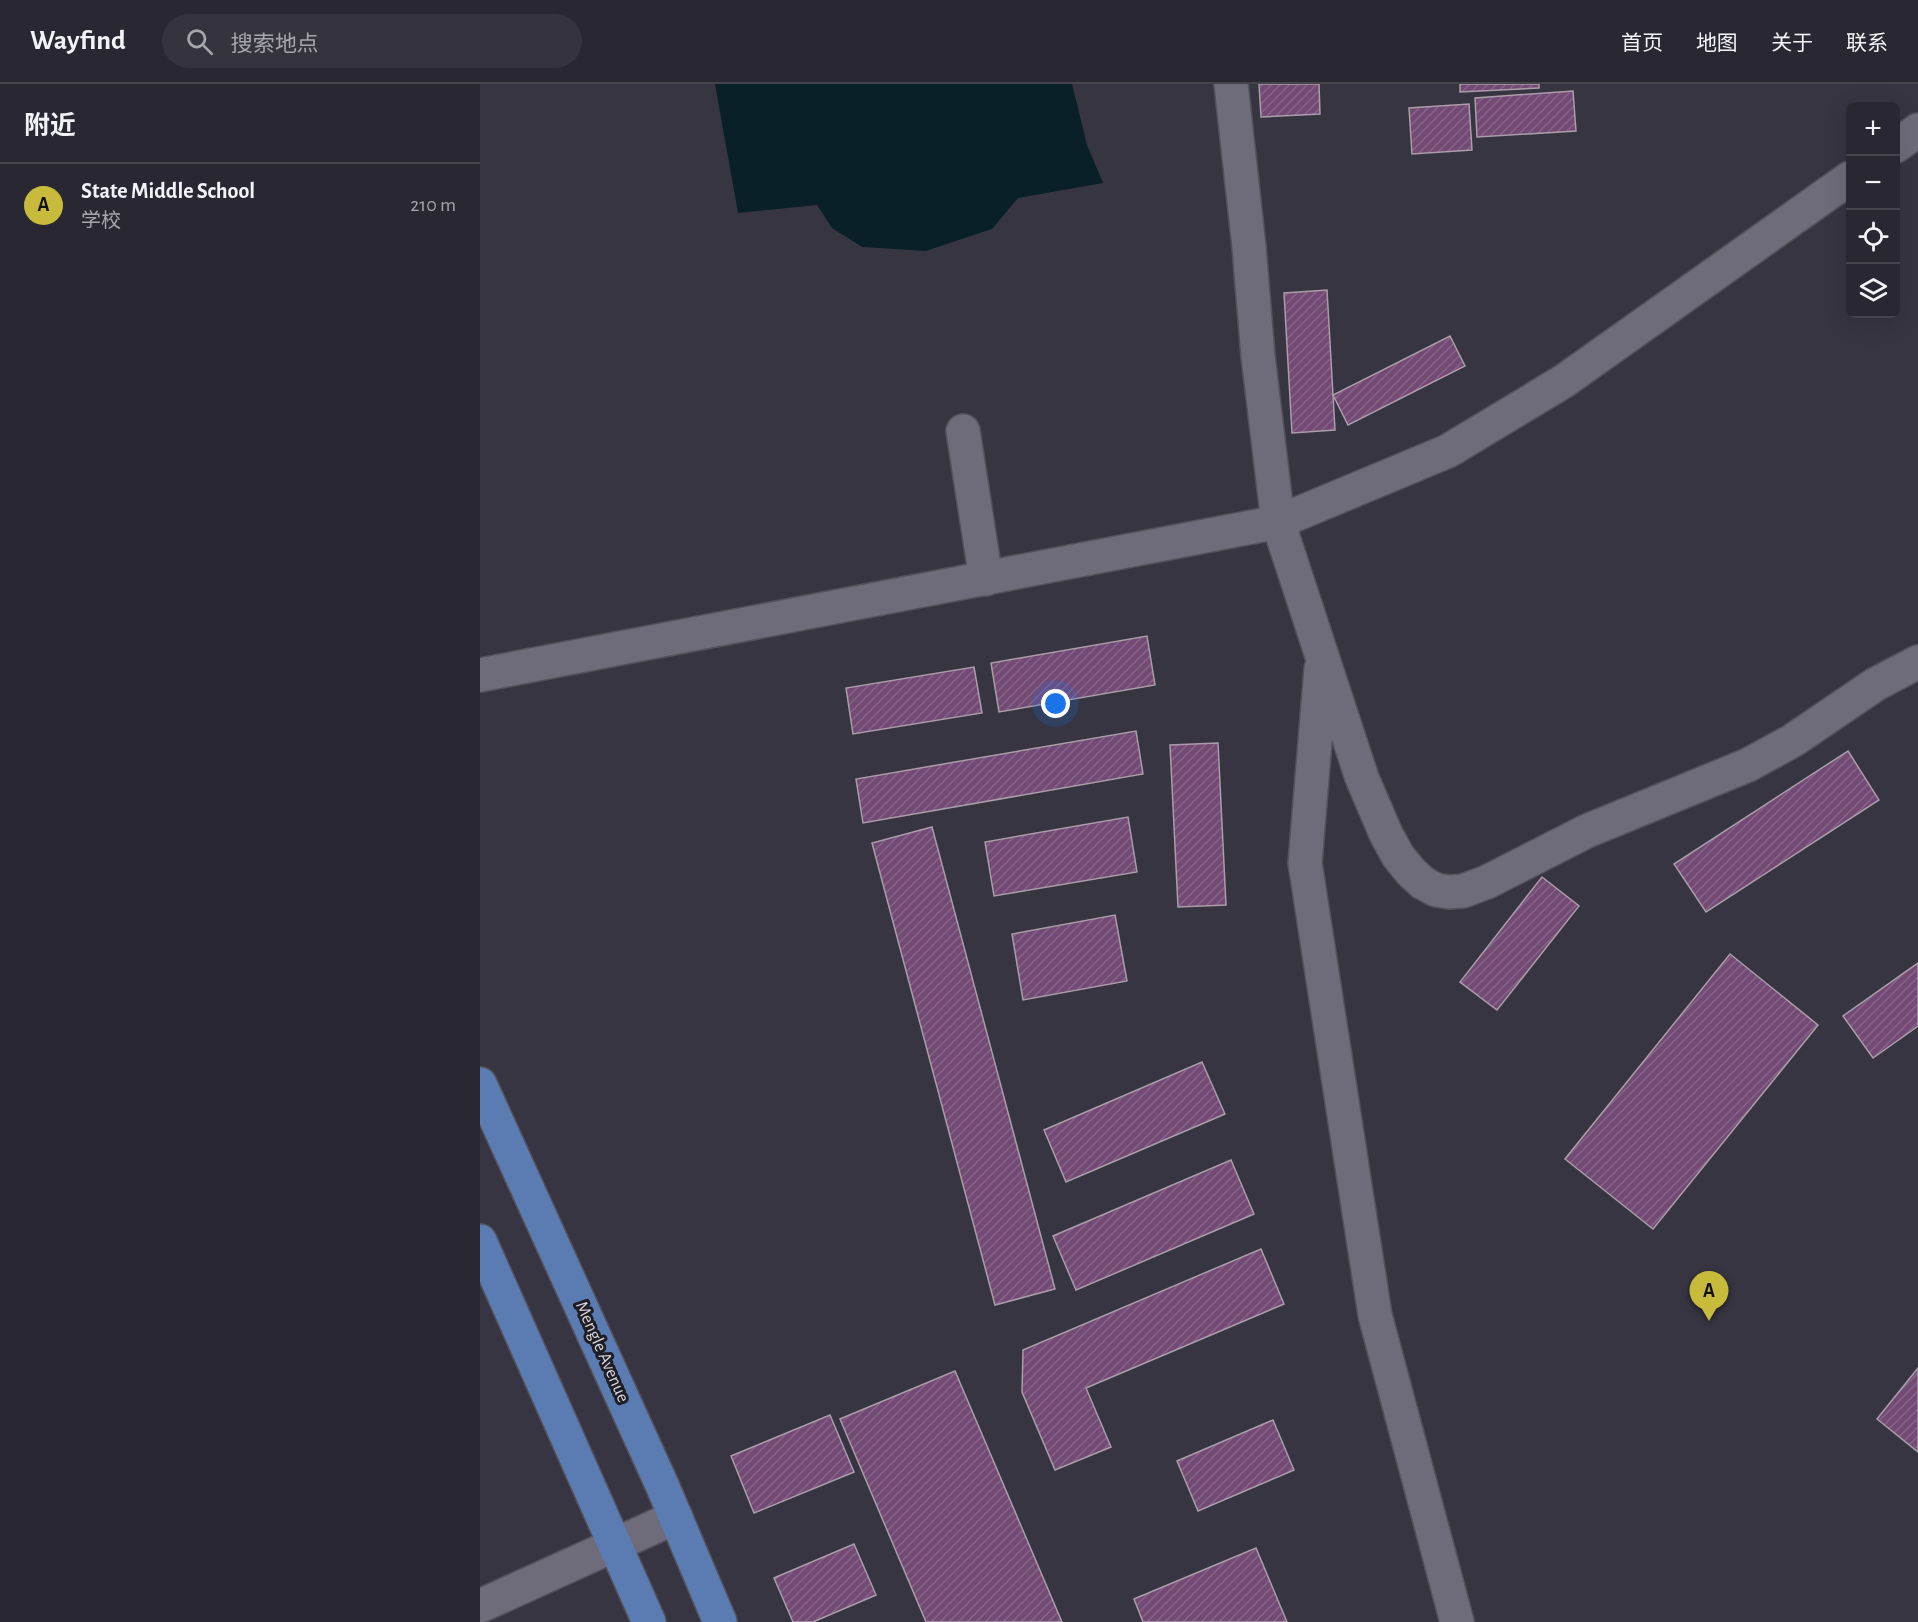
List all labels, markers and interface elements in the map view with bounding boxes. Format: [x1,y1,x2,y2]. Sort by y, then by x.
search box [162,14,582,68]
icon: search [183,25,216,58]
text: Wayfind [30,27,126,55]
text: 搜索地点 [231,33,319,55]
text: 首页 [1621,33,1663,54]
text: 地图 [1696,33,1738,54]
text: 关于 [1771,33,1813,54]
text: 联系 [1846,33,1888,54]
map controls [1846,102,1900,318]
button: + [1846,102,1900,156]
text: 附近 [24,113,76,139]
button: − [1846,156,1900,210]
text: State Middle School [81,180,255,202]
text: A [38,195,50,215]
text: 210 m [410,195,456,215]
button: locate [1846,210,1900,264]
text: 学校 [81,211,121,231]
button: layers [1846,264,1900,318]
your location [1041,689,1070,718]
pin: A [1690,1272,1728,1321]
street label: Mengle Avenue [572,1299,632,1405]

